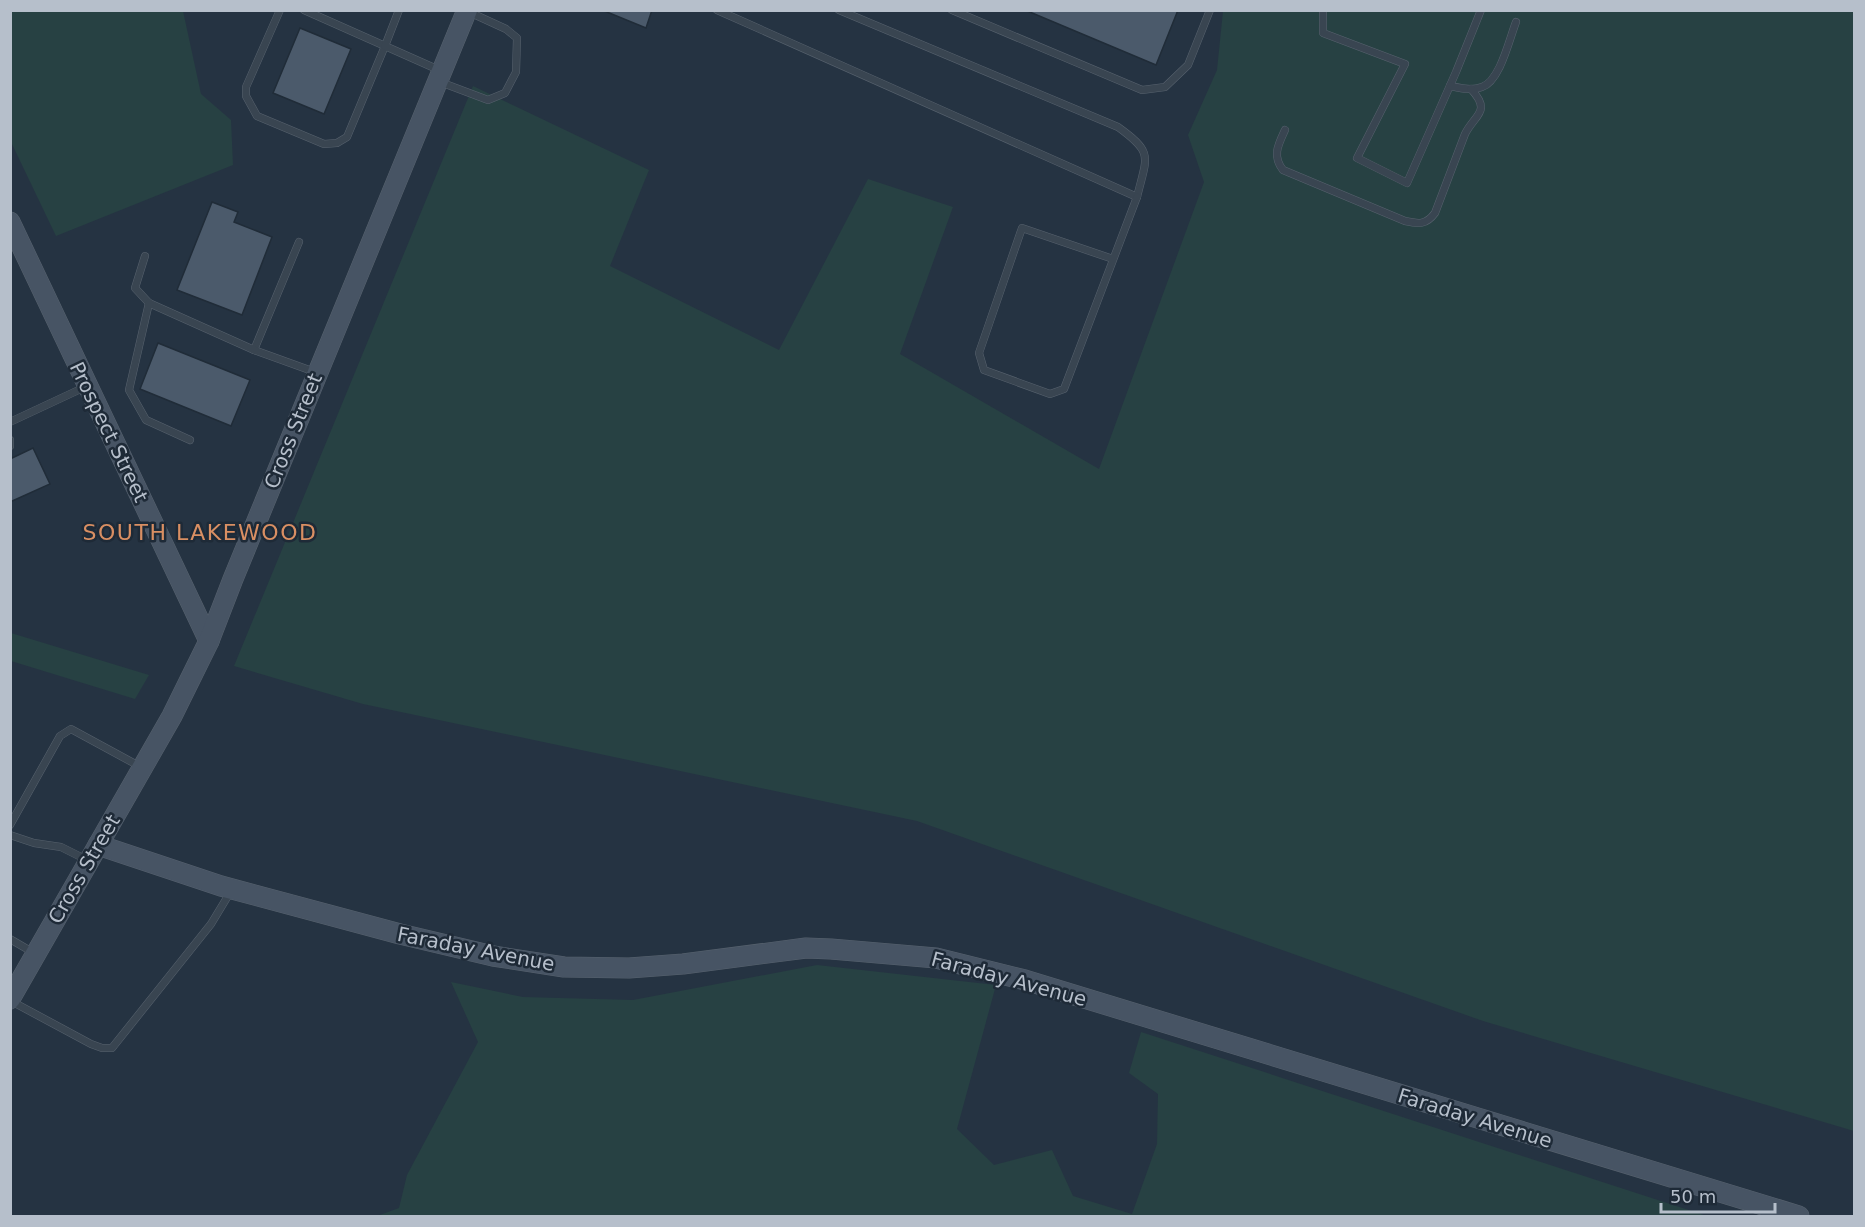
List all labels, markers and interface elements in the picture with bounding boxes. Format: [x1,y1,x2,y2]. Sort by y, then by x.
street label: Prospect Street [65,358,153,506]
street label: Cross Street [259,370,327,492]
district label: SOUTH LAKEWOOD [83,520,317,545]
street label: Cross Street [43,810,125,928]
street label: Faraday Avenue [395,922,557,976]
street label: Faraday Avenue [929,947,1089,1011]
street label: Faraday Avenue [1395,1083,1555,1153]
scale bar [1661,1176,1775,1214]
text: 50 m [1670,1186,1716,1207]

